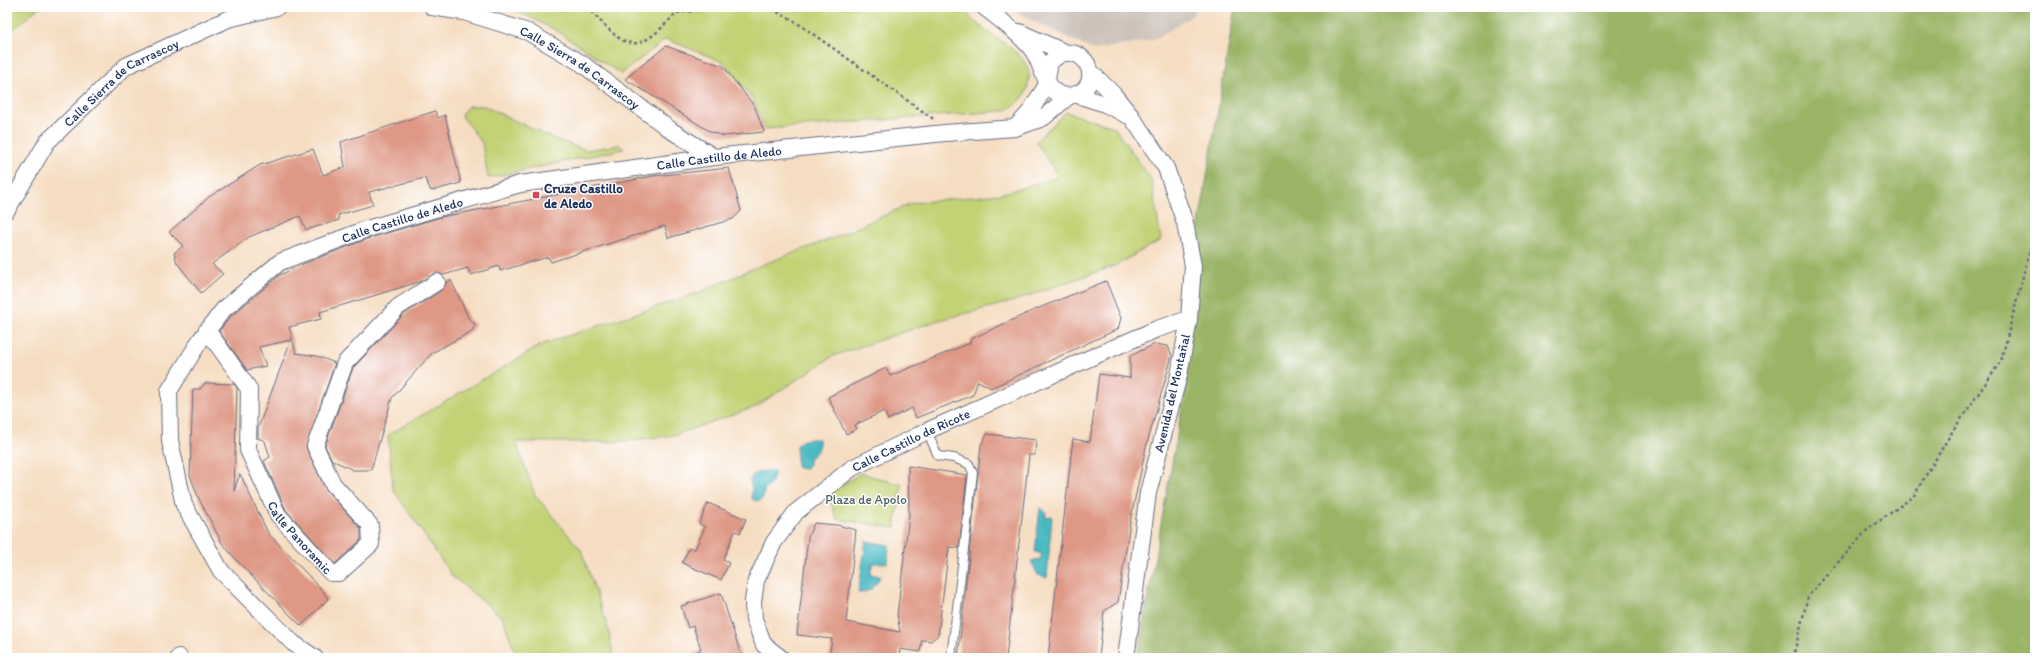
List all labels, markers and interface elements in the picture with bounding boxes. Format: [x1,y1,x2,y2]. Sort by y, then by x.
street label: Calle Sierra de Carrascoy [518,22,643,112]
street label: Calle Sierra de Carrascoy [60,35,181,130]
street label: Calle Castillo de Aledo [655,142,783,172]
place label: Cruze Castillo de Aledo [544,181,623,211]
marker: Cruze Castillo de Aledo [531,190,541,200]
street label: Calle Castillo de Aledo [339,194,465,245]
street label: Avenida del Montañal [1151,332,1193,454]
street label: Calle Castillo de Ricote [849,405,972,474]
park label: Plaza de Apolo [825,492,907,507]
street label: Calle Panoramic [265,499,335,577]

